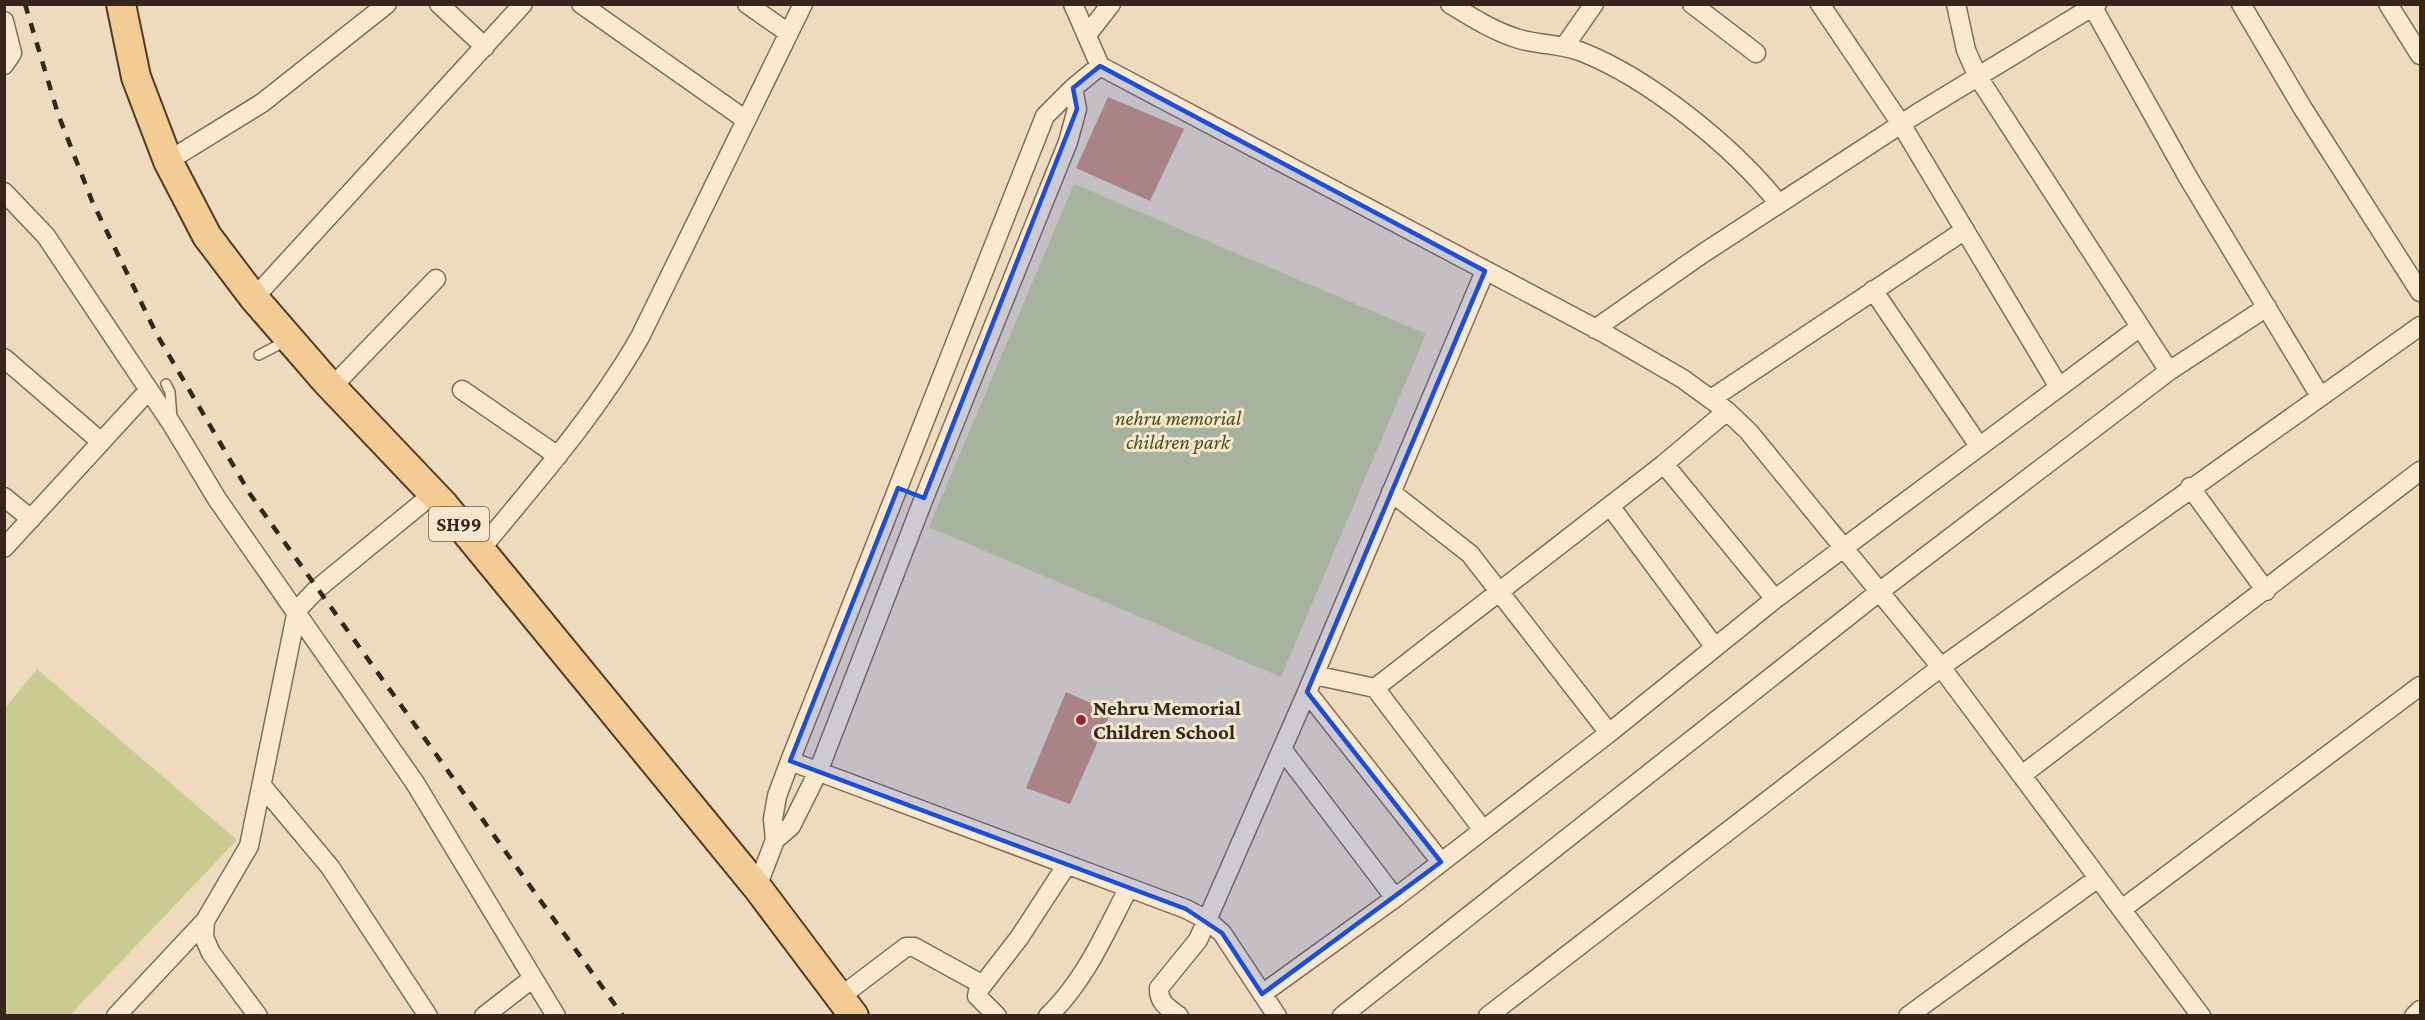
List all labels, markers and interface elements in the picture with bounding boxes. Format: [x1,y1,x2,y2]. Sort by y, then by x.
park label: nehru memorial children park [1115,406,1242,454]
road number: SH99 [429,507,489,541]
place label: Nehru Memorial Children School [1093,696,1241,744]
marker: Nehru Memorial Children School [1074,713,1088,727]

